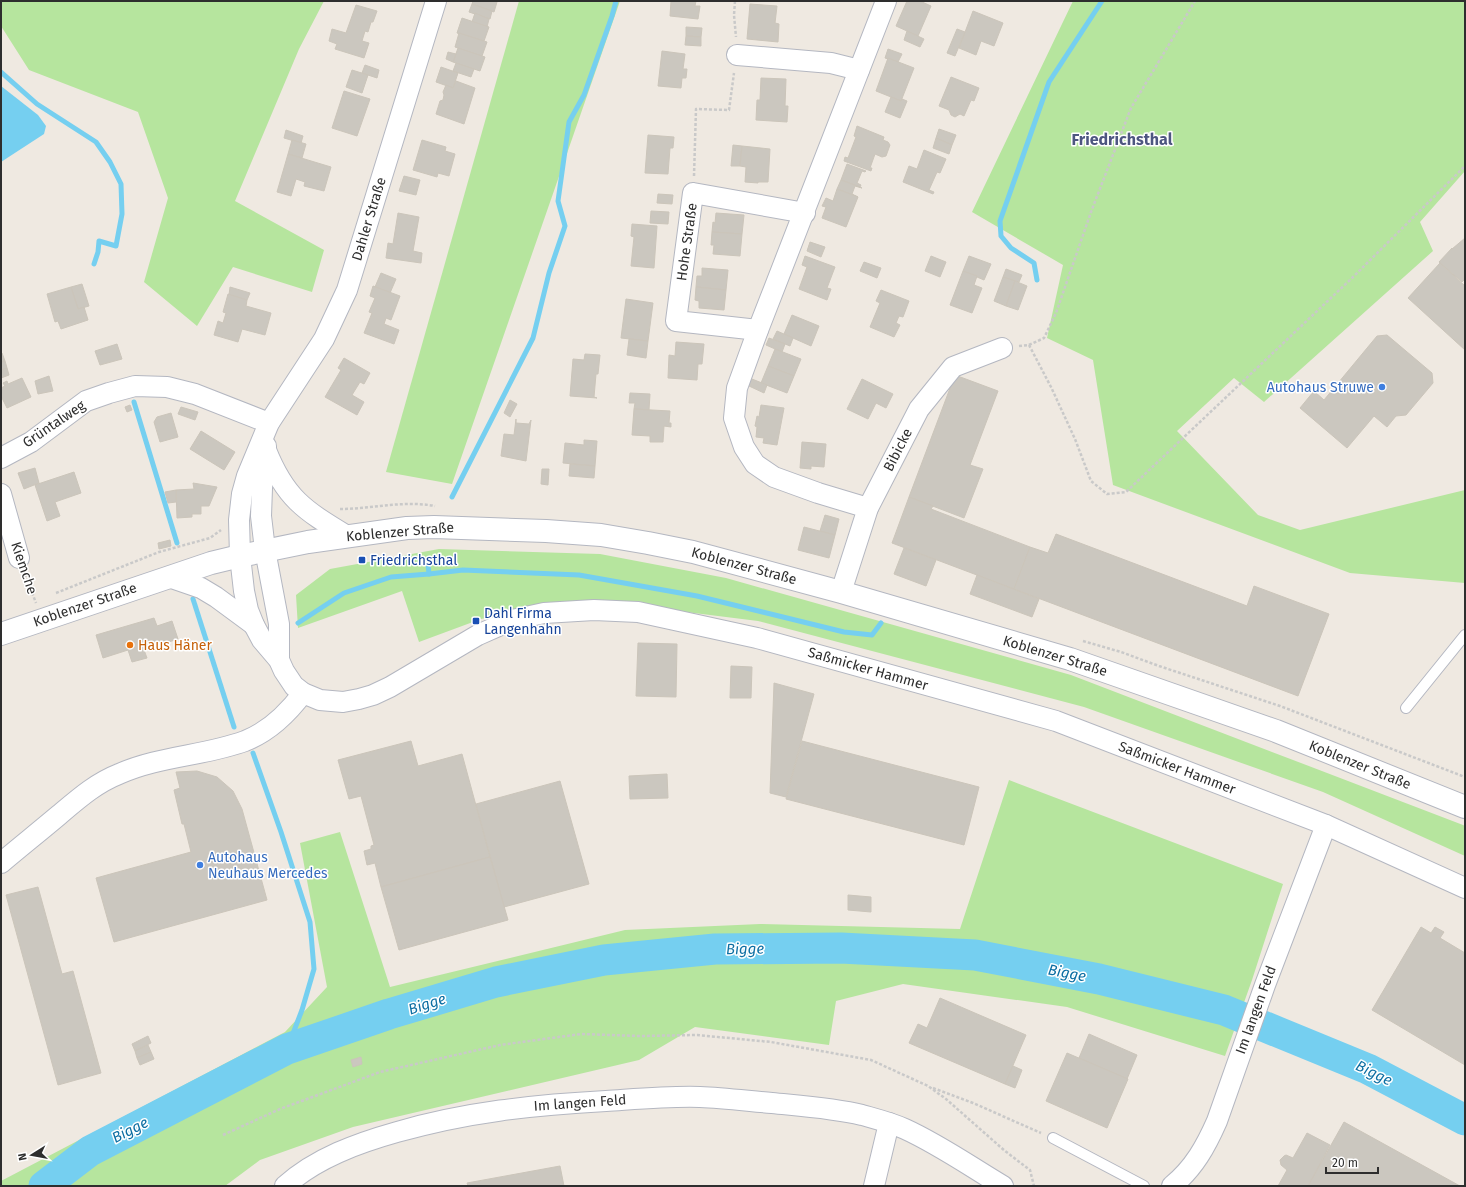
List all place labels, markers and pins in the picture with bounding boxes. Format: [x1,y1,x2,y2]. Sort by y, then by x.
place label: Autohaus Struwe [1267,379,1374,396]
marker: Autohaus Struwe [1377,382,1387,392]
place label: Friedrichsthal [370,552,457,569]
marker: Friedrichsthal [357,555,367,565]
place label: Dahl Firma Langenhahn [484,605,562,638]
marker: Dahl Firma Langenhahn [471,616,481,626]
place label: Haus Häner [138,637,213,654]
marker: Haus Häner [125,640,135,650]
place label: Autohaus Neuhaus Mercedes [208,849,328,882]
marker: Autohaus Neuhaus Mercedes [195,860,205,870]

